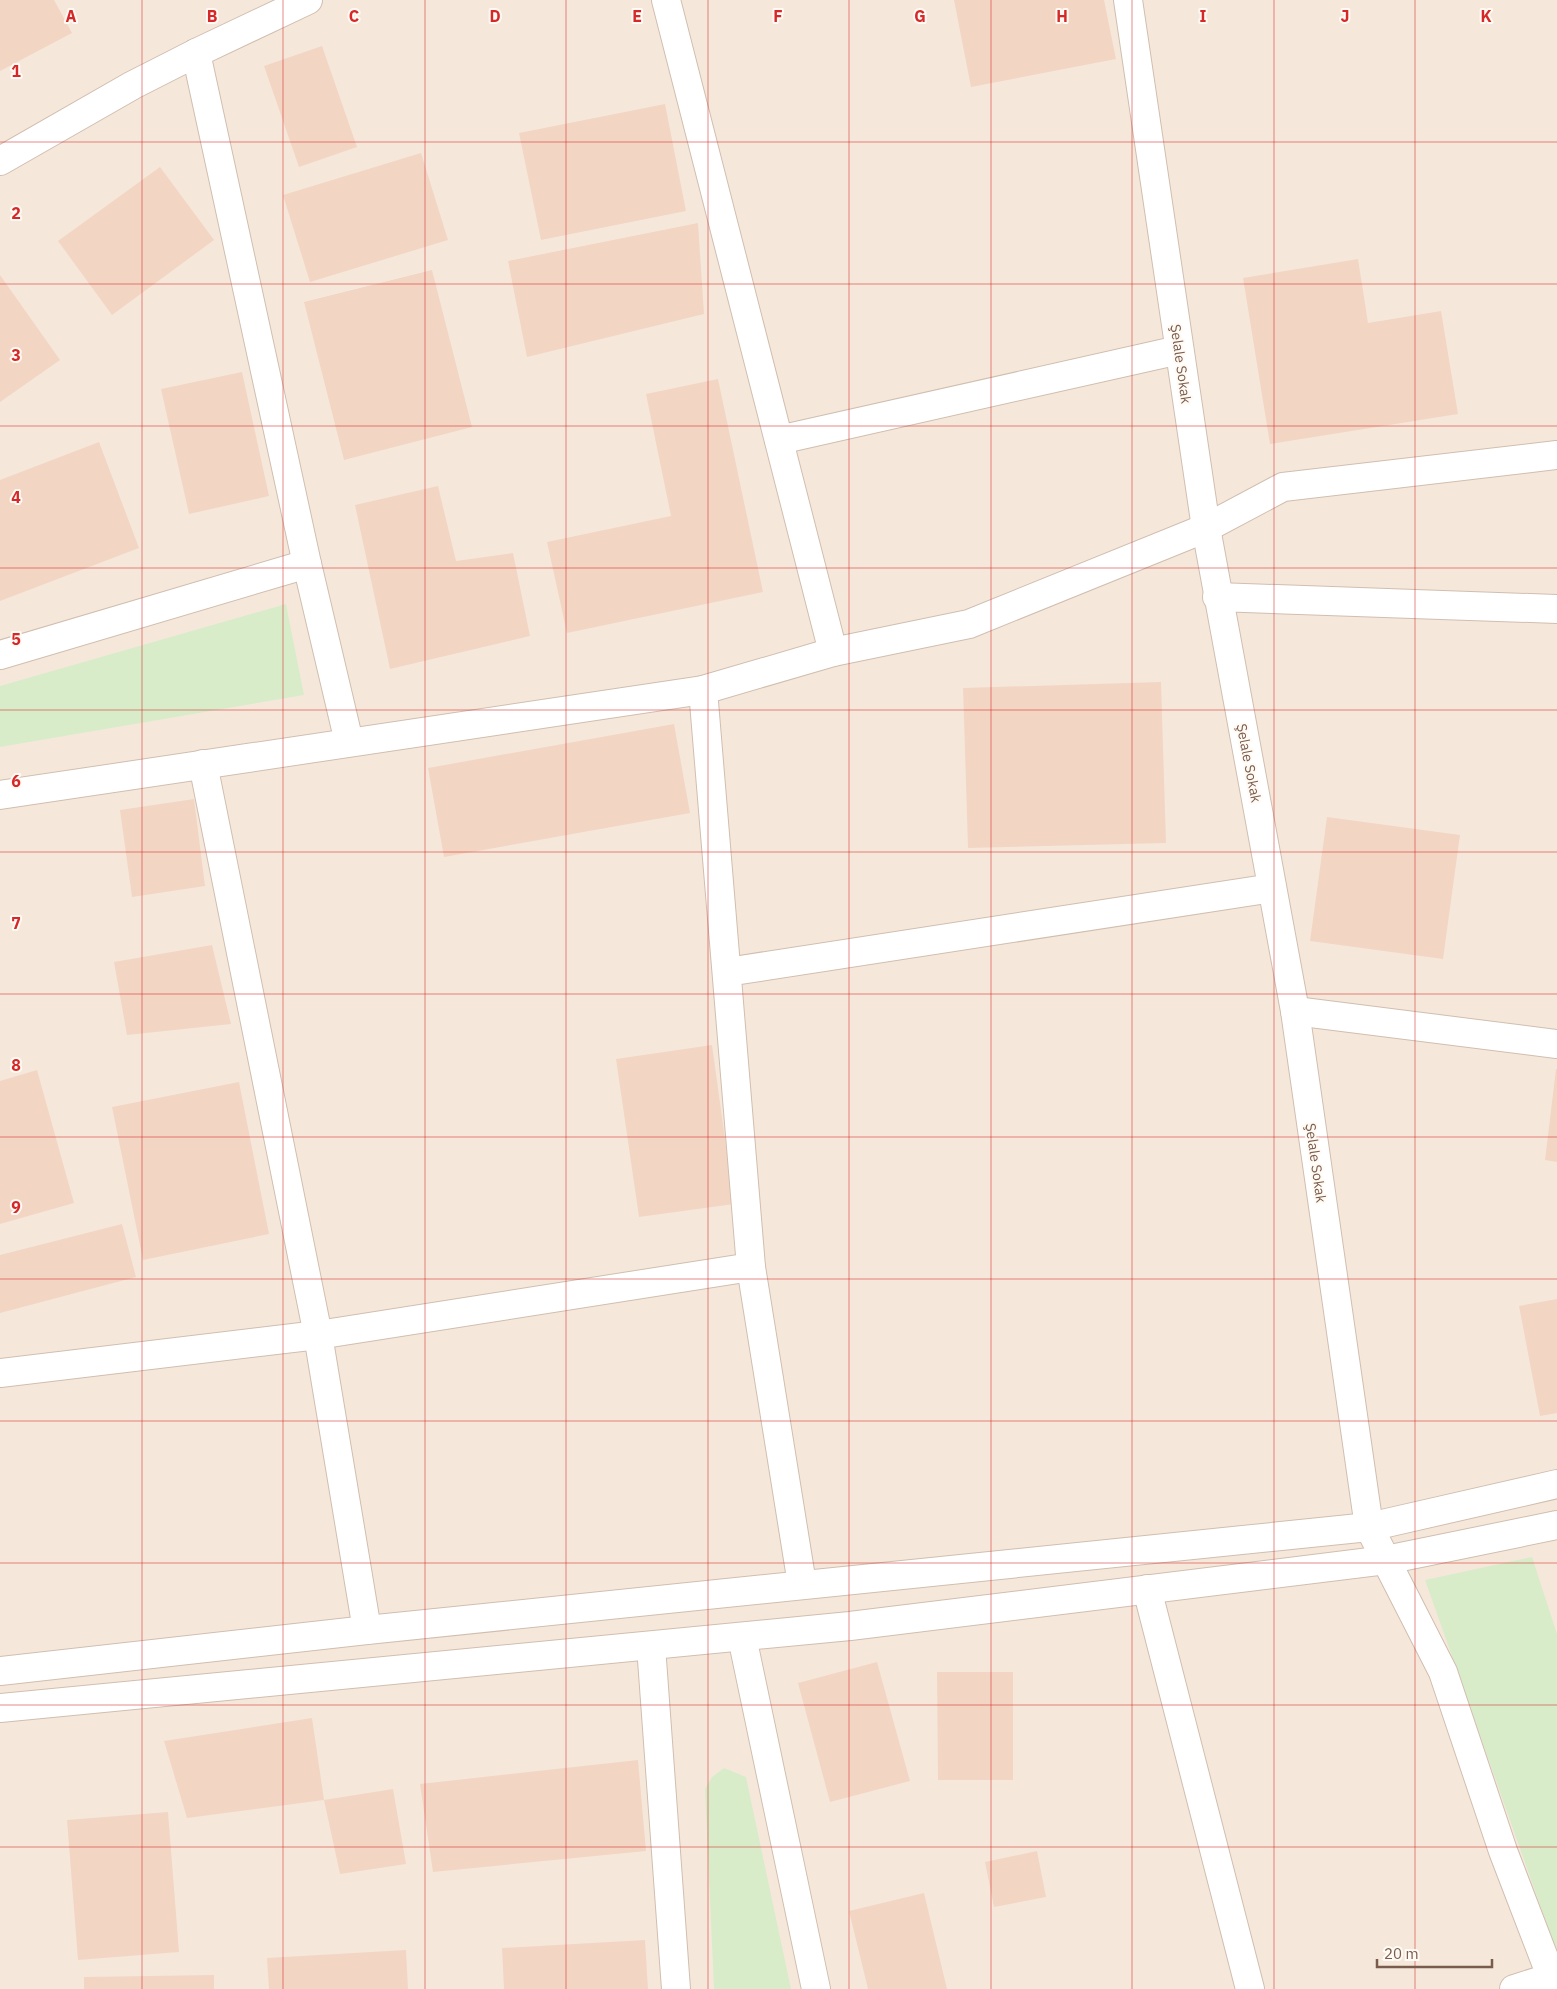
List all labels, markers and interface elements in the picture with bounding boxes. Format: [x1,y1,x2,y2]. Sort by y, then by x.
text: A [66,6,77,26]
text: B [207,6,218,26]
text: C [349,6,359,26]
text: D [489,6,501,26]
text: E [632,6,642,26]
text: F [773,6,783,26]
text: G [914,6,926,26]
text: H [1056,6,1068,26]
text: I [1200,6,1207,26]
text: J [1341,6,1349,26]
text: K [1480,6,1492,26]
text: 1 [11,61,21,81]
text: 2 [11,203,21,223]
street label: Şelale Sokak [1167,323,1196,405]
text: 3 [11,345,21,365]
text: 4 [11,487,21,507]
text: 5 [11,629,21,649]
street label: Şelale Sokak [1233,722,1266,805]
text: 6 [11,771,21,791]
text: 7 [11,913,21,933]
text: 8 [11,1055,21,1075]
street label: Şelale Sokak [1302,1122,1331,1204]
text: 9 [11,1197,21,1217]
scale bar [1377,1936,1492,1968]
text: 20 m [1384,1944,1419,1963]

